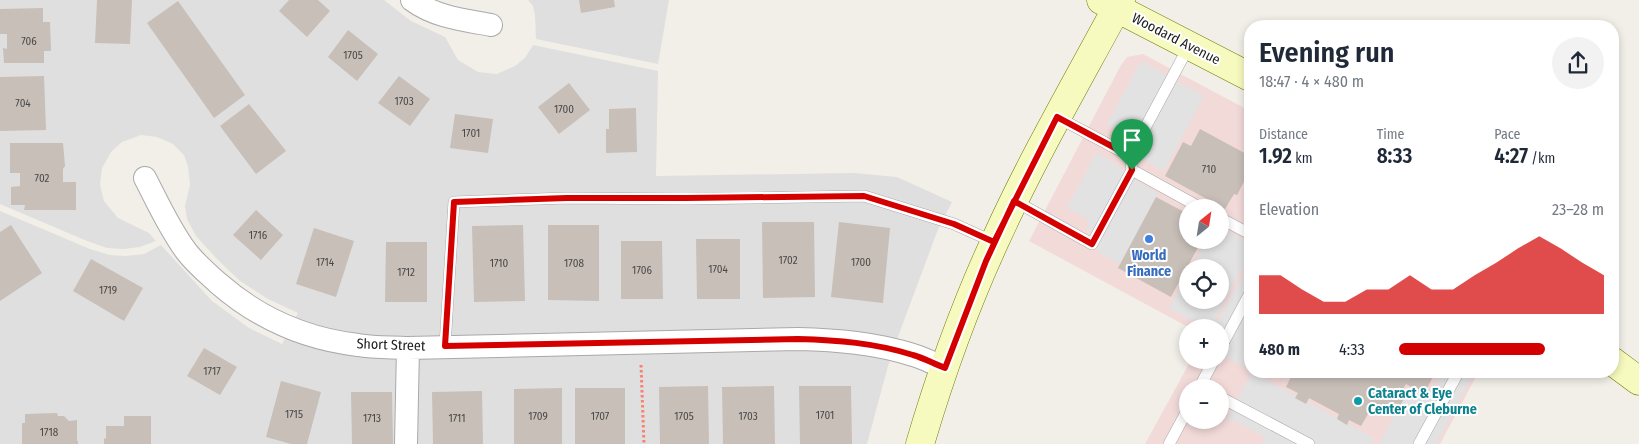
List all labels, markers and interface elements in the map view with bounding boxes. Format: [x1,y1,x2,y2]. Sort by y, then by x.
street label: Woodard Avenue [1129,9,1223,69]
house number: 706 [21,35,37,48]
text: Evening run [1259,36,1394,69]
button: share [1552,37,1604,89]
house number: 1705 [343,49,363,62]
text: 18:47 · 4 × 480 m [1259,72,1364,91]
house number: 1703 [394,95,414,108]
house number: 704 [15,97,31,110]
house number: 1700 [554,103,574,116]
pin [1111,119,1153,170]
icon: arrive [1118,126,1146,154]
text: Distance [1259,126,1308,143]
text: Time [1377,126,1404,143]
text: Pace [1494,126,1520,143]
house number: 1701 [462,127,480,140]
text: 1.92 [1259,143,1292,169]
text: 8:33 [1377,143,1412,169]
text: 4:27 [1494,143,1528,169]
text: km [1292,150,1313,167]
text: /km [1528,150,1555,167]
house number: 710 [1202,163,1216,176]
house number: 702 [35,172,50,185]
north arrow [1179,199,1229,249]
map controls [1179,199,1229,429]
text: Elevation [1259,200,1319,219]
text: 23–28 m [1552,200,1604,219]
house number: 1716 [249,229,268,242]
marker: World Finance [1143,233,1155,245]
place label: World Finance [1127,247,1171,280]
house number: 1702 [778,254,798,267]
house number: 1714 [316,256,335,269]
house number: 1700 [851,256,871,269]
house number: 1710 [490,257,509,270]
house number: 1708 [564,257,584,270]
button: locate [1179,259,1229,309]
house number: 1704 [708,263,729,276]
house number: 1706 [632,264,652,277]
house number: 1712 [397,266,415,279]
house number: 1719 [99,284,117,297]
button: + [1179,319,1229,369]
street label: Short Street [356,335,426,355]
text: 480 m [1259,340,1300,359]
text: 4:33 [1339,340,1365,359]
house number: 1717 [203,365,221,378]
button: − [1179,379,1229,429]
place label: Cataract & Eye Center of Cleburne [1368,385,1477,418]
marker: Cataract & Eye Center of Cleburne [1352,395,1364,407]
house number: 1715 [285,408,303,421]
house number: 1701 [816,409,834,422]
house number: 1709 [528,410,548,423]
house number: 1707 [591,410,610,423]
house number: 1705 [674,410,694,423]
house number: 1703 [738,410,758,423]
house number: 1713 [363,412,381,425]
house number: 1711 [448,412,466,425]
house number: 1718 [40,426,59,439]

